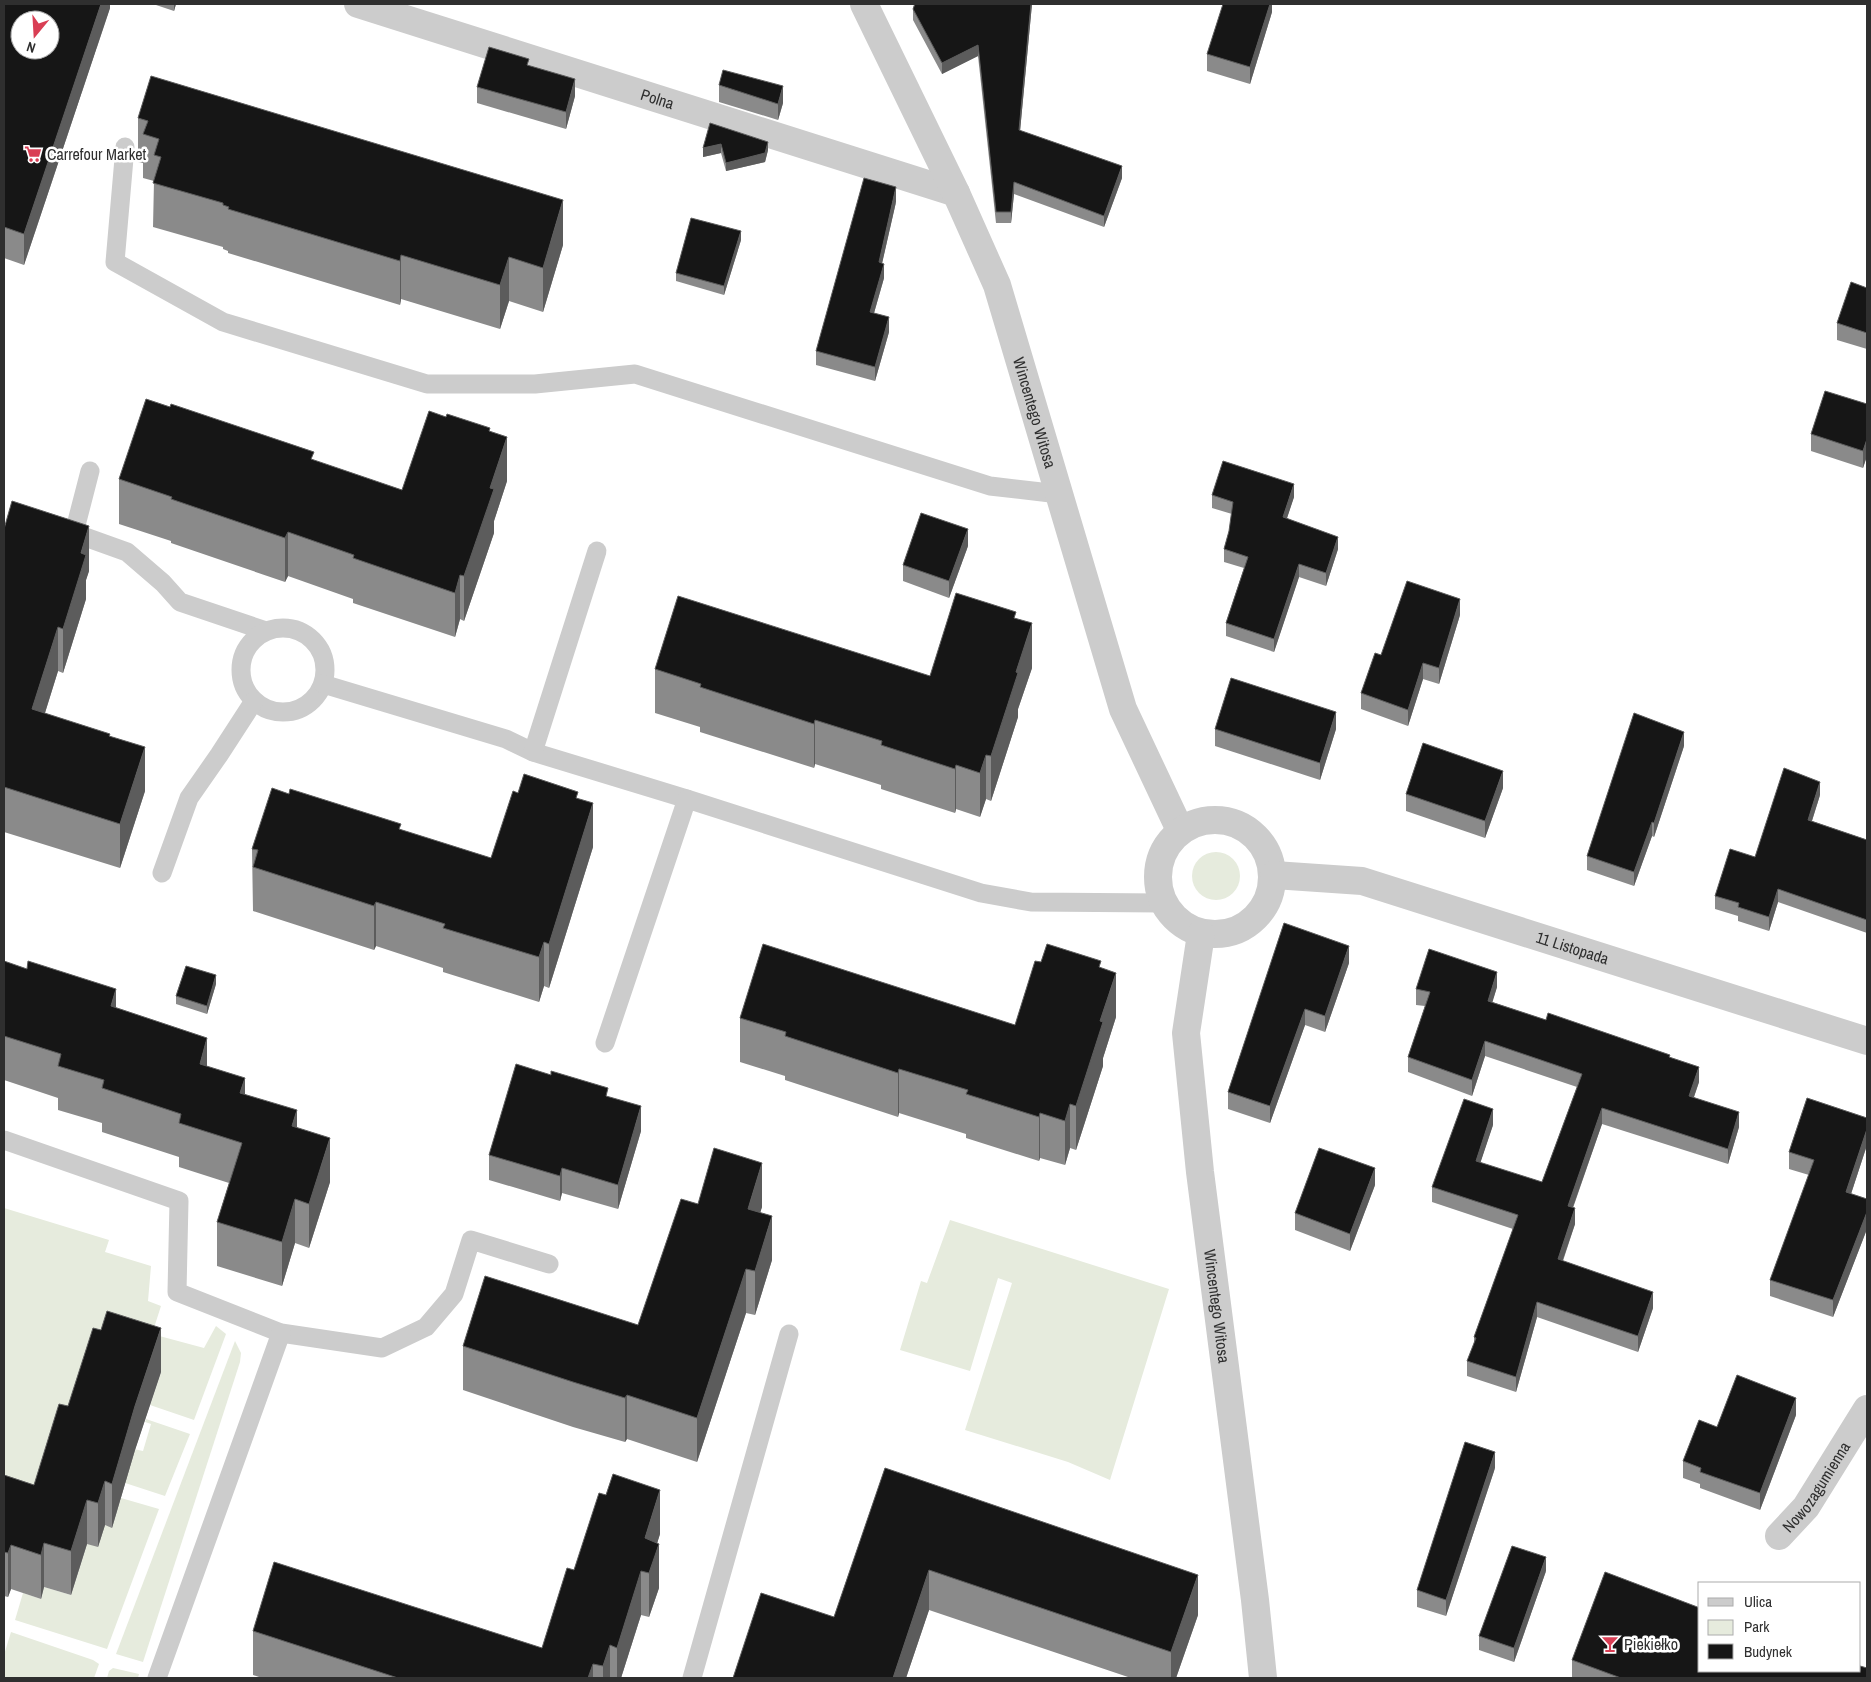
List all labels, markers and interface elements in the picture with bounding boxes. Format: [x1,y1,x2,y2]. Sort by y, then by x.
north arrow [10,10,60,60]
text: N [24,38,38,57]
street label: Polna [638,83,677,114]
place label: Carrefour Market [47,143,147,165]
supermarket icon: Carrefour Market [23,144,43,164]
street label: Wincentego Witosa [1008,355,1062,471]
street label: 11 Listopada [1533,926,1612,970]
street label: Wincentego Witosa [1199,1248,1236,1365]
street label: Nowozagumienna [1777,1437,1855,1537]
legend [1698,1582,1861,1672]
text: Ulica [1744,1591,1772,1612]
text: Park [1744,1616,1770,1637]
place label: Piekiełko [1624,1633,1678,1655]
bar icon: Piekiełko [1600,1634,1620,1654]
text: Budynek [1744,1641,1793,1662]

